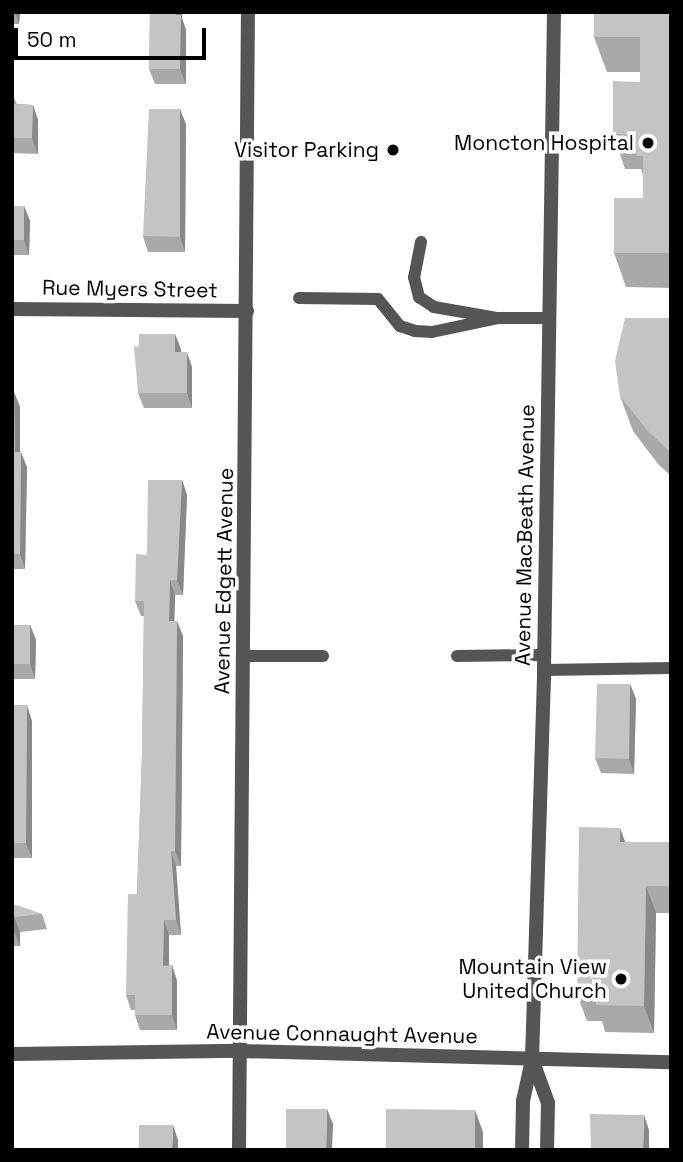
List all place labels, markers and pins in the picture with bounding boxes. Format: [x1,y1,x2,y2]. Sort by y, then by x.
place label: Moncton Hospital [454,130,634,156]
marker: Moncton Hospital [640,135,656,151]
place label: Visitor Parking [234,137,379,163]
marker: Visitor Parking [385,142,401,158]
place label: Mountain View United Church [458,954,607,1004]
marker: Mountain View United Church [613,971,629,987]

